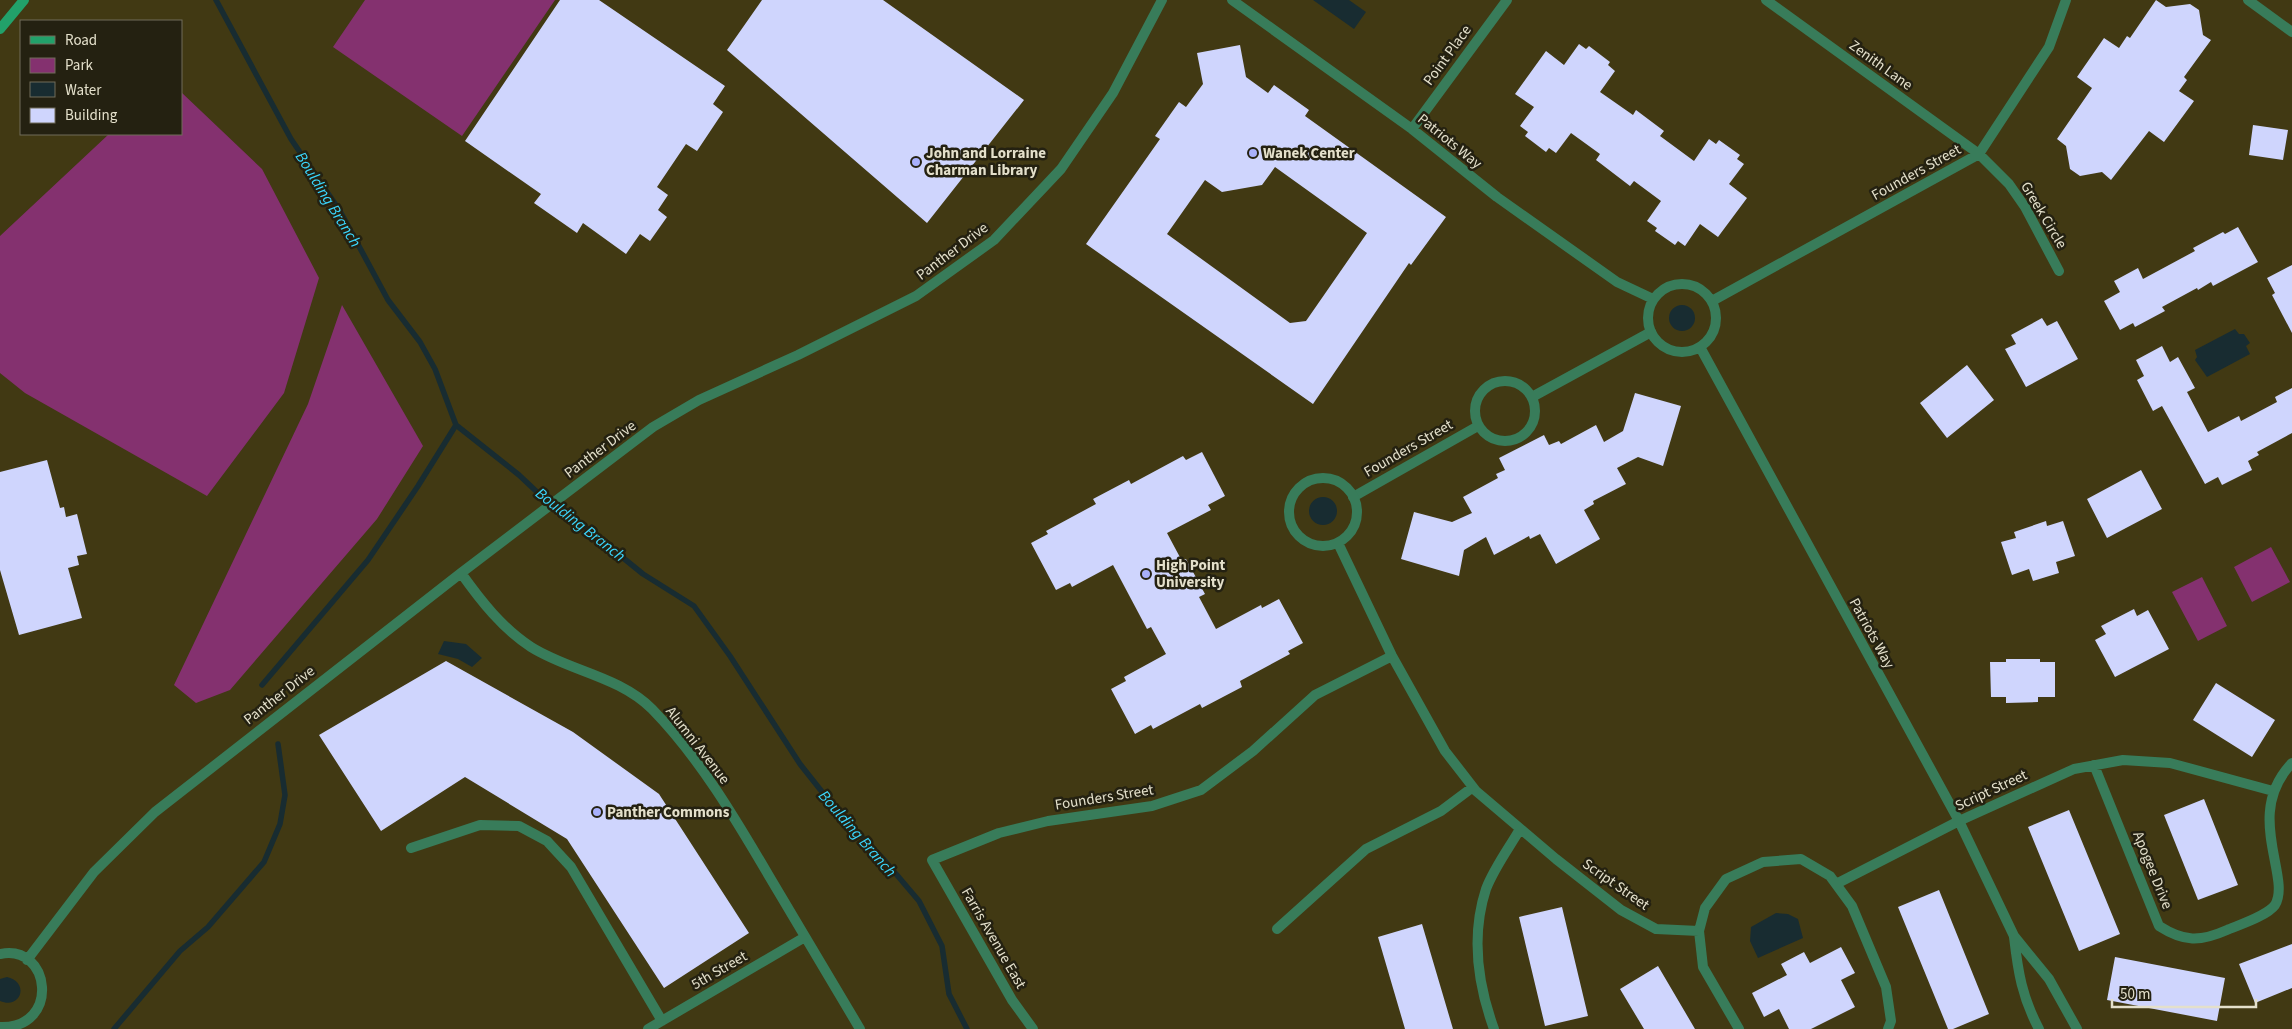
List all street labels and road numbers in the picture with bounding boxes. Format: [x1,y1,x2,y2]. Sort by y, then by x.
street label: Point Place [1418,21,1476,90]
street label: Zenith Lane [1845,35,1917,96]
street label: Patriots Way [1413,109,1486,174]
street label: Founders Street [1868,139,1965,206]
street label: Greek Circle [2015,178,2072,253]
street label: Panther Drive [912,217,993,285]
street label: Founders Street [1360,414,1457,482]
street label: Panther Drive [560,415,641,483]
street label: Patriots Way [1844,594,1899,672]
street label: Panther Drive [239,661,319,730]
street label: Alumni Avenue [660,702,735,789]
street label: Script Street [1952,765,2031,816]
street label: Founders Street [1053,779,1155,816]
street label: Apogee Drive [2127,828,2178,912]
street label: Script Street [1578,854,1653,915]
street label: Farris Avenue East [956,884,1031,993]
street label: 5th Street [687,946,751,995]

